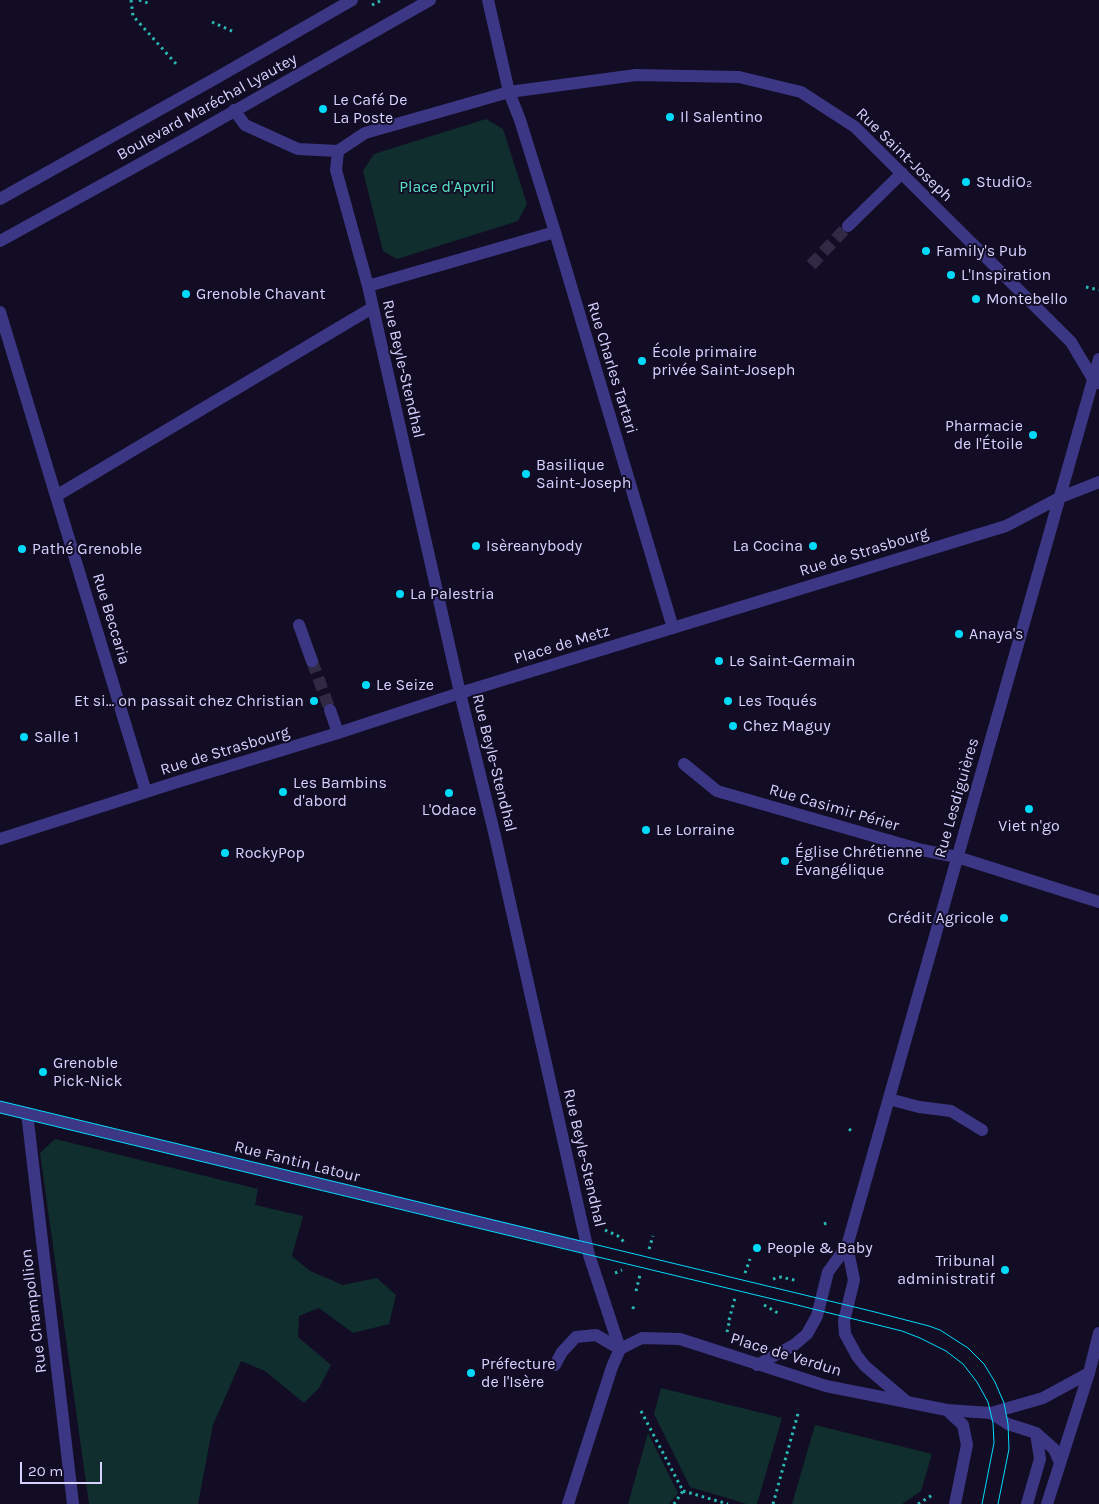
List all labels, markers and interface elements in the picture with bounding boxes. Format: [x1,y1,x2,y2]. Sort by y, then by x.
street label: Boulevard Maréchal Lyautey [114,49,300,165]
place label: Le Café De La Poste [333,90,407,128]
marker: Le Café De La Poste [317,103,329,115]
street label: Rue Saint-Joseph [852,104,956,206]
place label: Il Salentino [680,107,763,127]
marker: Il Salentino [664,111,676,123]
place label: StudiO₂ [976,172,1032,192]
marker: StudiO₂ [960,176,972,188]
park label: Place d'Apvril [399,177,495,197]
place label: Family's Pub [936,241,1027,261]
marker: Family's Pub [920,245,932,257]
place label: L'Inspiration [961,265,1051,285]
marker: L'Inspiration [945,269,957,281]
place label: Grenoble Chavant [196,284,325,304]
marker: Grenoble Chavant [180,288,192,300]
place label: Montebello [986,289,1068,309]
marker: Montebello [970,293,982,305]
street label: Rue Beyle-Stendhal [378,298,428,440]
street label: Rue Charles Tartari [583,300,641,436]
place label: École primaire privée Saint-Joseph [652,342,795,380]
marker: École primaire privée Saint-Joseph [636,355,648,367]
place label: Pharmacie de l'Étoile [945,416,1023,454]
marker: Pharmacie de l'Étoile [1027,429,1039,441]
place label: Basilique Saint-Joseph [536,455,631,493]
marker: Basilique Saint-Joseph [520,468,532,480]
street label: Rue de Strasbourg [797,523,931,581]
place label: Isèreanybody [486,536,582,556]
place label: La Cocina [733,536,803,556]
place label: Pathé Grenoble [32,539,142,559]
marker: Isèreanybody [470,540,482,552]
marker: La Cocina [807,540,819,552]
marker: Pathé Grenoble [16,543,28,555]
street label: Rue Beccaria [88,571,134,667]
place label: La Palestria [410,584,494,604]
marker: La Palestria [394,588,406,600]
street label: Place de Metz [512,621,612,669]
place label: Anaya's [969,624,1023,644]
marker: Anaya's [953,628,965,640]
place label: Le Saint-Germain [729,651,855,671]
marker: Le Saint-Germain [713,655,725,667]
place label: Le Seize [376,675,434,695]
marker: Le Seize [360,679,372,691]
place label: Et si... on passait chez Christian [74,691,304,711]
place label: Les Toqués [738,691,817,711]
street label: Rue Beyle-Stendhal [468,692,520,834]
marker: Et si... on passait chez Christian [308,695,320,707]
marker: Les Toqués [722,695,734,707]
place label: Chez Maguy [743,716,831,736]
marker: Chez Maguy [727,720,739,732]
street label: Rue de Strasbourg [158,722,292,780]
place label: Salle 1 [34,727,79,747]
marker: Salle 1 [18,731,30,743]
street label: Rue Lesdiguières [931,736,983,860]
place label: Les Bambins d'abord [293,773,387,811]
street label: Rue Casimir Périer [767,780,901,836]
marker: Les Bambins d'abord [277,786,289,798]
marker: L'Odace [443,787,455,799]
place label: L'Odace [422,800,476,820]
marker: Viet n'go [1023,803,1035,815]
place label: Viet n'go [998,816,1060,836]
place label: Le Lorraine [656,820,735,840]
marker: Le Lorraine [640,824,652,836]
place label: Église Chrétienne Évangélique [795,842,923,880]
place label: RockyPop [235,843,305,863]
marker: RockyPop [219,847,231,859]
marker: Église Chrétienne Évangélique [779,855,791,867]
place label: Crédit Agricole [888,908,994,928]
marker: Crédit Agricole [998,912,1010,924]
place label: Grenoble Pick-Nick [53,1053,122,1091]
marker: Grenoble Pick-Nick [37,1066,49,1078]
street label: Rue Beyle-Stendhal [559,1087,609,1229]
street label: Rue Fantin Latour [232,1137,362,1187]
place label: People & Baby [767,1238,873,1258]
marker: People & Baby [751,1242,763,1254]
street label: Rue Champollion [17,1248,51,1374]
place label: Tribunal administratif [897,1251,995,1289]
marker: Tribunal administratif [999,1264,1011,1276]
street label: Place de Verdun [728,1329,844,1381]
place label: Préfecture de l'Isère [481,1354,556,1392]
marker: Préfecture de l'Isère [465,1367,477,1379]
scale bar [22,1452,105,1484]
text: 20 m [28,1462,63,1480]

